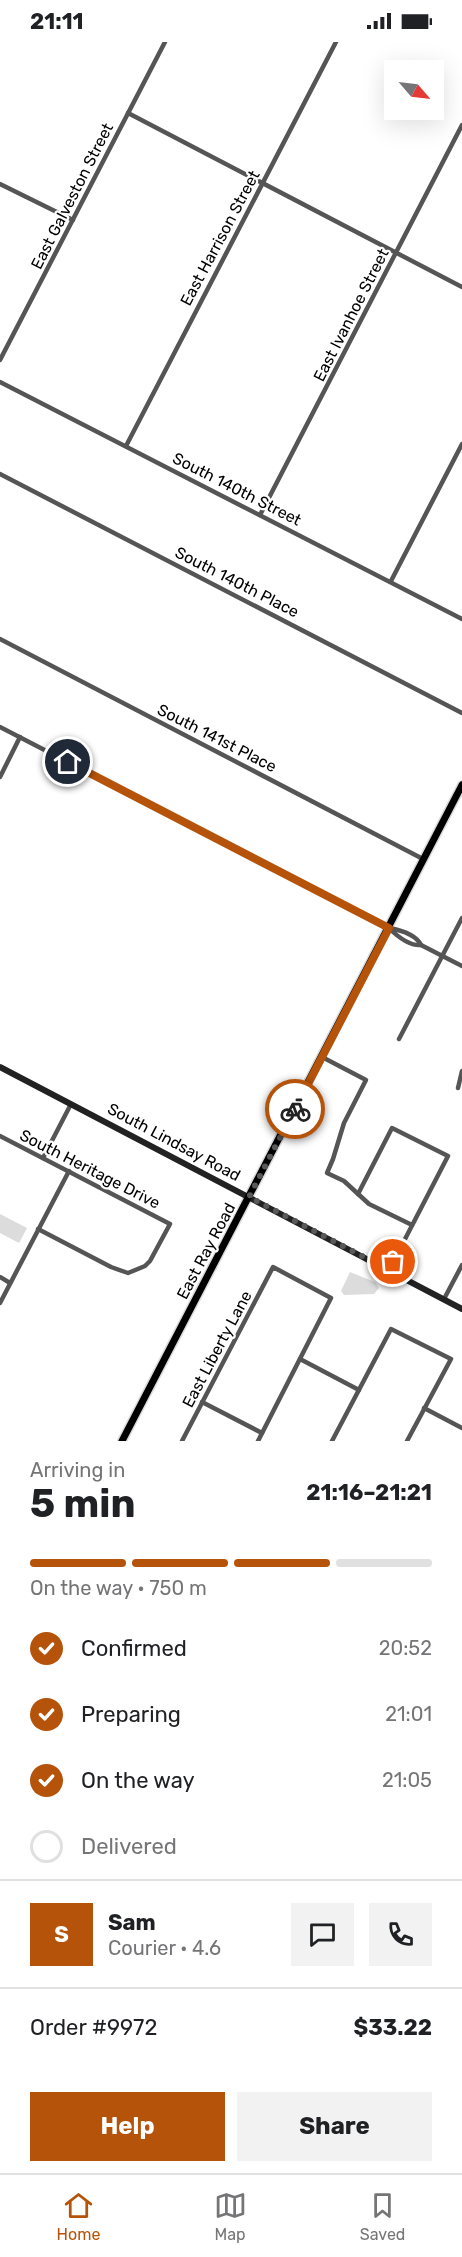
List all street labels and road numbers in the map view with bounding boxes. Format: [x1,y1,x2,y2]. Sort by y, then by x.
street label: East Galveston Street [27,120,117,272]
street label: East Harrison Street [176,167,264,309]
street label: East Ivanhoe Street [309,245,393,385]
street label: South 140th Street [170,448,304,530]
street label: South 140th Place [172,543,302,621]
street label: South 141st Place [154,700,280,776]
street label: South Lindsay Road [104,1099,244,1185]
street label: South Heritage Drive [17,1125,163,1213]
street label: East Ray Road [173,1200,239,1302]
street label: East Liberty Lane [178,1287,256,1411]

